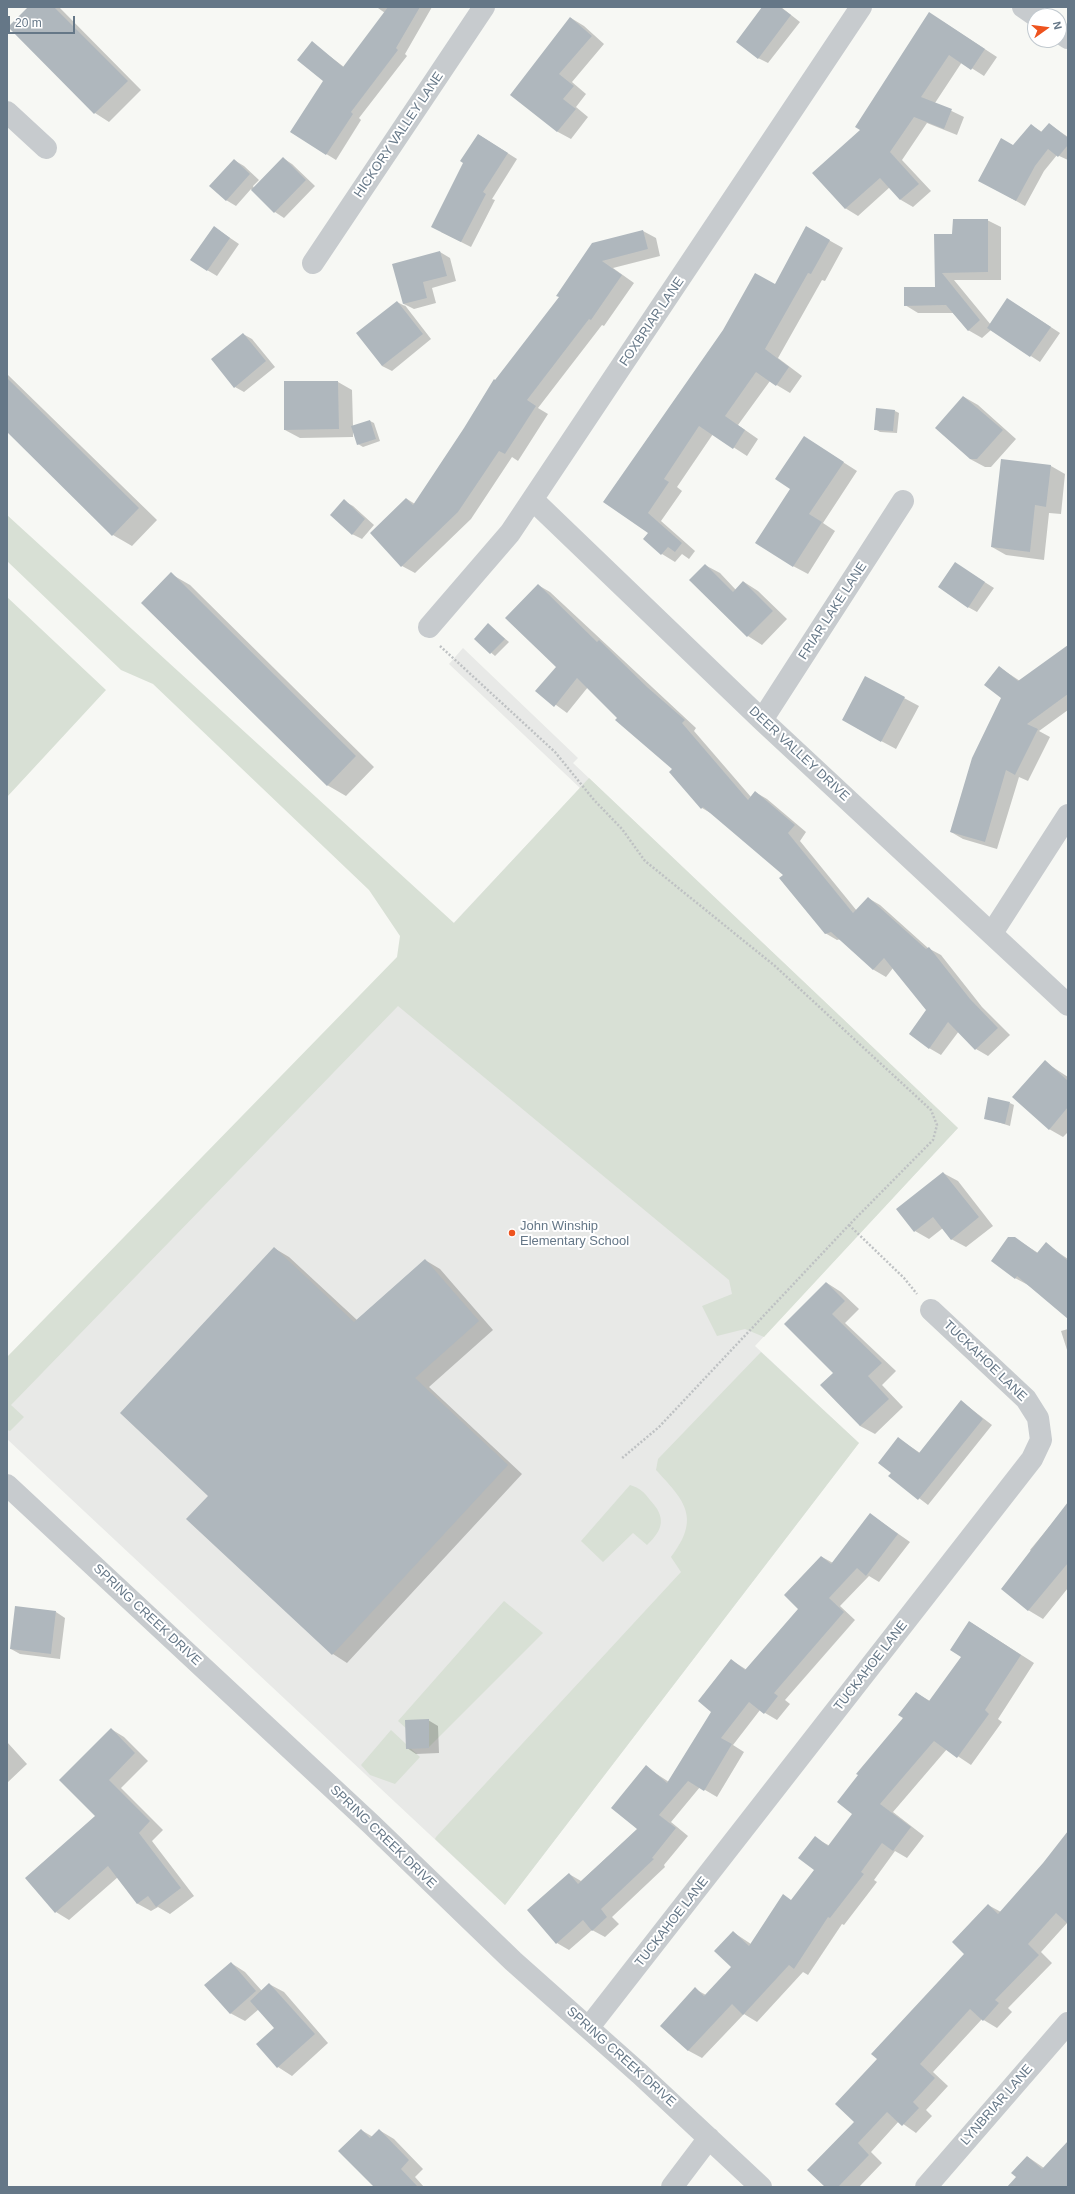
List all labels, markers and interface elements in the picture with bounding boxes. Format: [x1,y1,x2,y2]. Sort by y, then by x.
scale bar [10,8,77,34]
north arrow [1027,8,1067,48]
text: 20 m [15,16,42,30]
text: N [1051,20,1064,31]
street label: HICKORY VALLEY LANE [351,69,447,201]
street label: FOXBRIAR LANE [616,275,688,369]
street label: FRIAR LAKE LANE [796,559,870,663]
street label: DEER VALLEY DRIVE [746,704,852,804]
place label: John Winship Elementary School [520,1218,629,1249]
marker: John Winship Elementary School [507,1228,517,1238]
street label: TUCKAHOE LANE [940,1317,1030,1405]
street label: SPRING CREEK DRIVE [90,1561,204,1669]
street label: TUCKAHOE LANE [831,1618,911,1714]
street label: SPRING CREEK DRIVE [327,1782,439,1892]
street label: TUCKAHOE LANE [632,1874,712,1970]
street label: SPRING CREEK DRIVE [563,2004,679,2110]
street label: LYNBRIAR LANE [958,2062,1036,2148]

